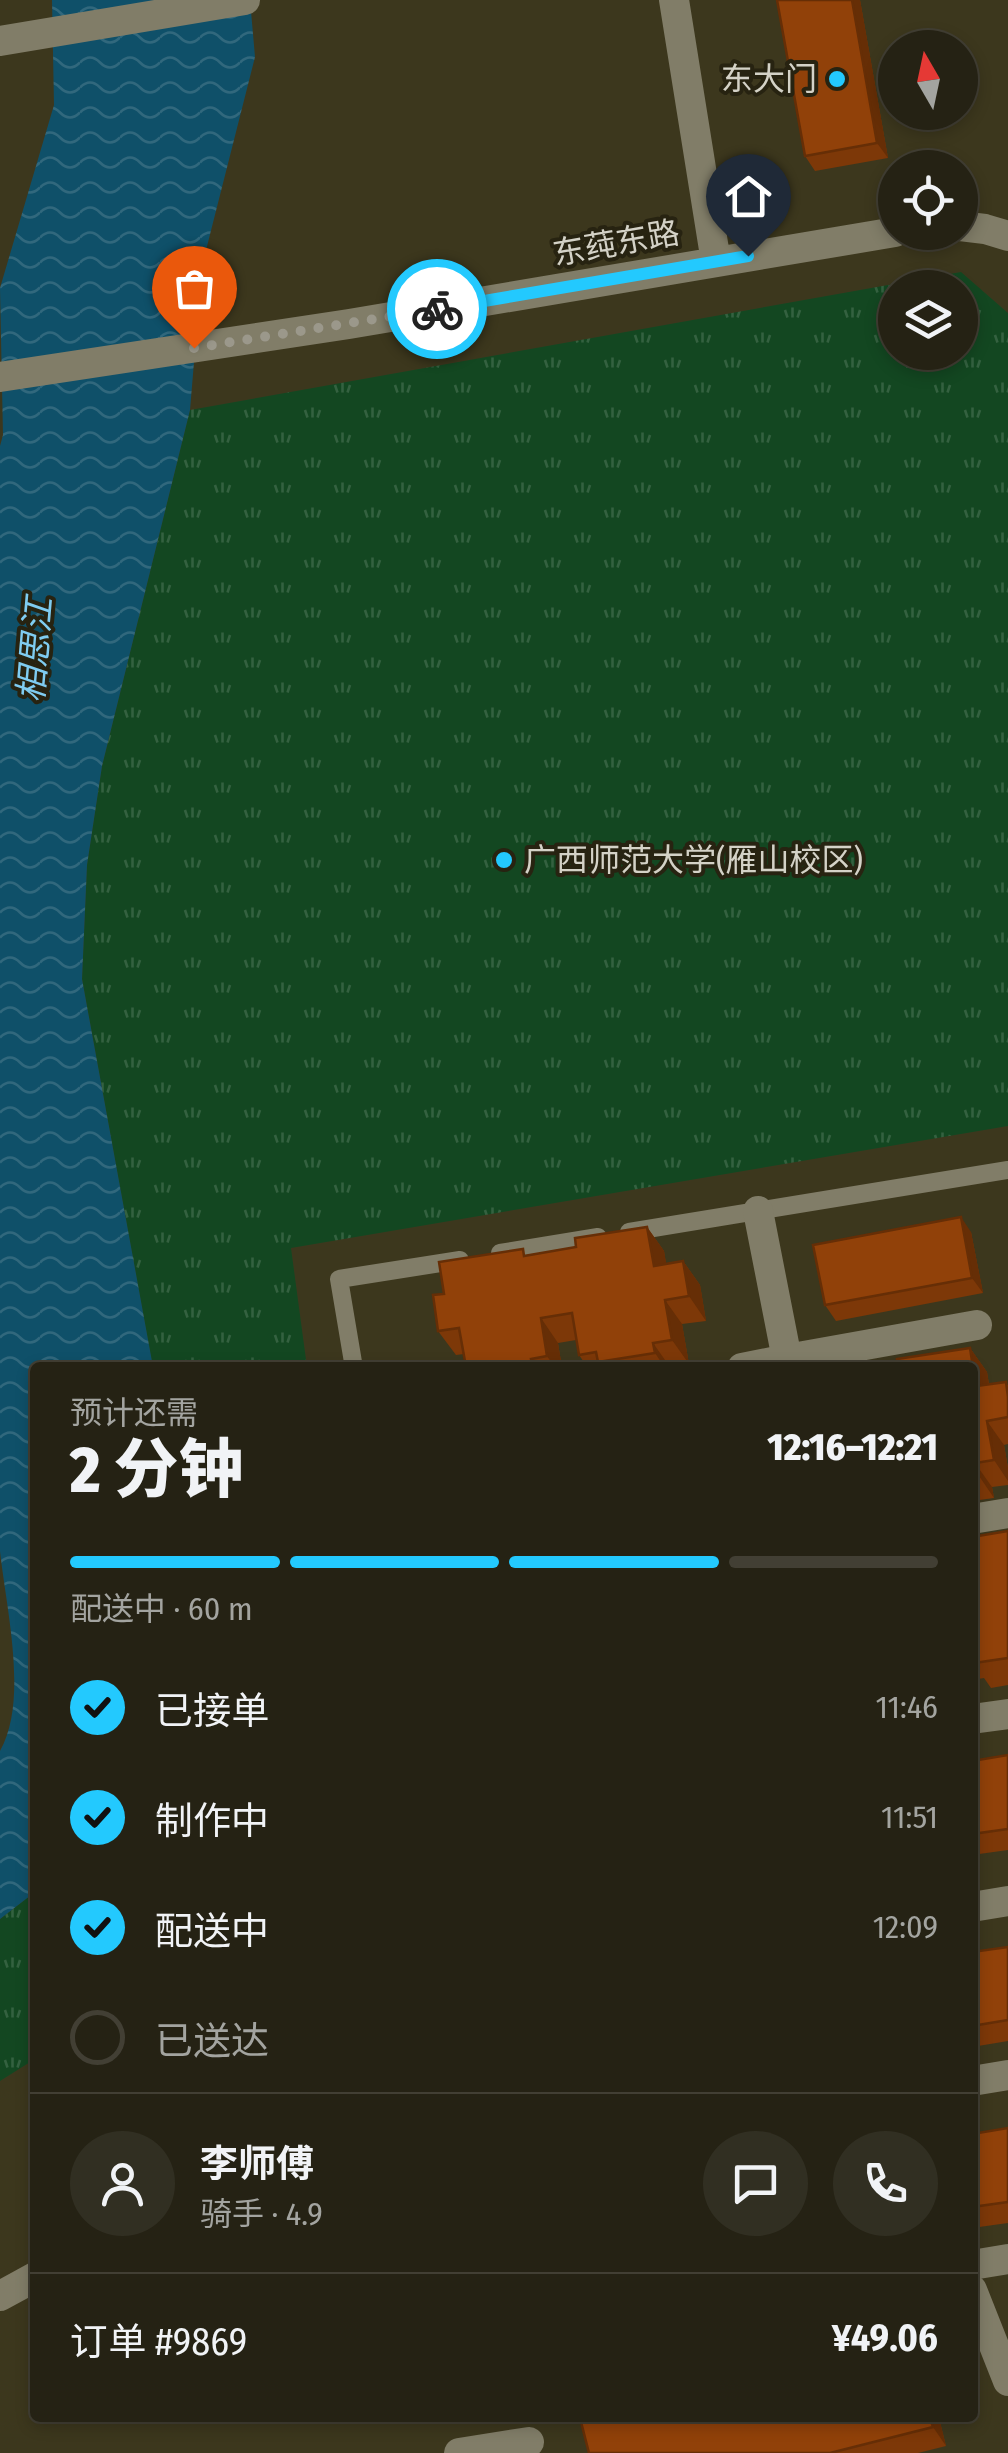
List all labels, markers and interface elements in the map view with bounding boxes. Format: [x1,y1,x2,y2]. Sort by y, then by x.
north arrow [878,30,978,130]
map controls [878,30,978,370]
place label: 东大门 [721,60,817,98]
marker: 东大门 [826,68,848,90]
button: locate [878,150,978,250]
pin [706,154,791,257]
icon: home [721,169,776,224]
street label: 东莼东路 [550,213,682,273]
pin [152,246,237,349]
courier [387,259,487,359]
icon: bag [167,261,222,316]
button: layers [878,270,978,370]
icon: bike [410,282,465,337]
water label: 相思江 [10,592,61,704]
place label: 广西师范大学(雁山校区) [524,841,863,879]
marker: 广西师范大学(雁山校区) [493,849,515,871]
text: 预计还需 [70,1394,198,1432]
text: 12:16–12:21 [767,1424,938,1470]
text: 2 分钟 [70,1431,244,1509]
text: 配送中 · 60 m [70,1590,253,1628]
icon: check [70,1680,125,1735]
text: 已接单 [155,1688,269,1734]
text: 11:46 [876,1688,938,1726]
icon: check [70,1790,125,1845]
text: 制作中 [155,1798,269,1844]
text: 11:51 [881,1798,938,1836]
icon: check [70,1900,125,1955]
text: 配送中 [155,1908,269,1954]
text: 12:09 [873,1908,938,1946]
text: 已送达 [155,2018,269,2064]
button: person [70,2131,175,2236]
button: chat [703,2131,808,2236]
button: phone [833,2131,938,2236]
text: 李师傅 [200,2141,314,2187]
text: 骑手 · 4.9 [200,2195,323,2233]
text: ¥49.06 [832,2315,938,2361]
text: 订单 #9869 [70,2319,247,2365]

